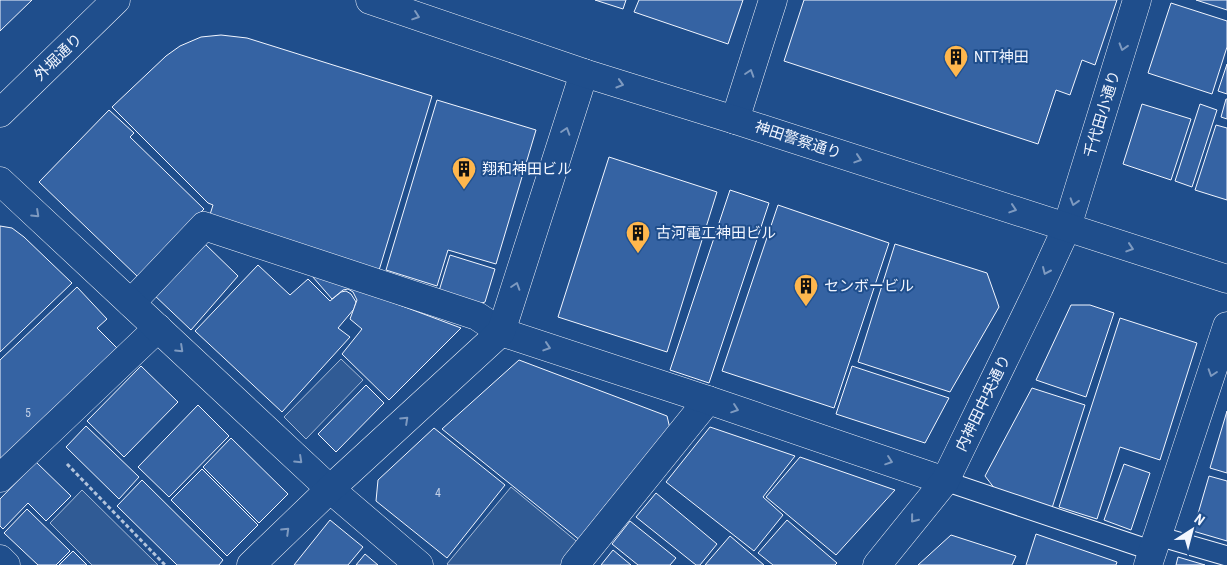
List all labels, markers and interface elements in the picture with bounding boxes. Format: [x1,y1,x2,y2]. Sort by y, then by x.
one-way arrow [411,10,420,20]
street label: 外堀通り [30,30,86,84]
one-way arrow [1118,42,1128,50]
building icon: NTT神田 [943,44,969,78]
place label: NTT神田 [974,48,1029,66]
street label: 千代田小通り [1080,68,1124,160]
one-way arrow [744,69,754,78]
one-way arrow [615,78,623,88]
street label: 神田警察通り [752,118,844,162]
one-way arrow [560,127,570,136]
one-way arrow [853,154,862,164]
building icon: 翔和神田ビル [451,156,477,190]
place label: 翔和神田ビル [482,160,572,178]
one-way arrow [1070,197,1080,205]
one-way arrow [1008,204,1016,214]
one-way arrow [30,208,39,217]
building icon: 古河電工神田ビル [625,220,651,254]
place label: 古河電工神田ビル [656,224,776,242]
one-way arrow [1125,242,1133,252]
one-way arrow [1043,266,1053,275]
building icon: センボービル [793,273,819,307]
place label: センボービル [824,277,914,295]
one-way arrow [510,282,520,290]
one-way arrow [543,341,551,351]
one-way arrow [175,343,184,352]
street label: 内神田中央通り [952,352,1014,454]
one-way arrow [1208,368,1218,376]
one-way arrow [730,403,739,413]
house number: 5 [25,406,31,420]
one-way arrow [399,417,408,426]
one-way arrow [293,454,302,463]
one-way arrow [884,456,892,466]
house number: 4 [435,486,441,500]
north arrow [1167,505,1217,555]
text: N [1191,510,1208,528]
one-way arrow [911,513,920,523]
one-way arrow [280,528,289,537]

